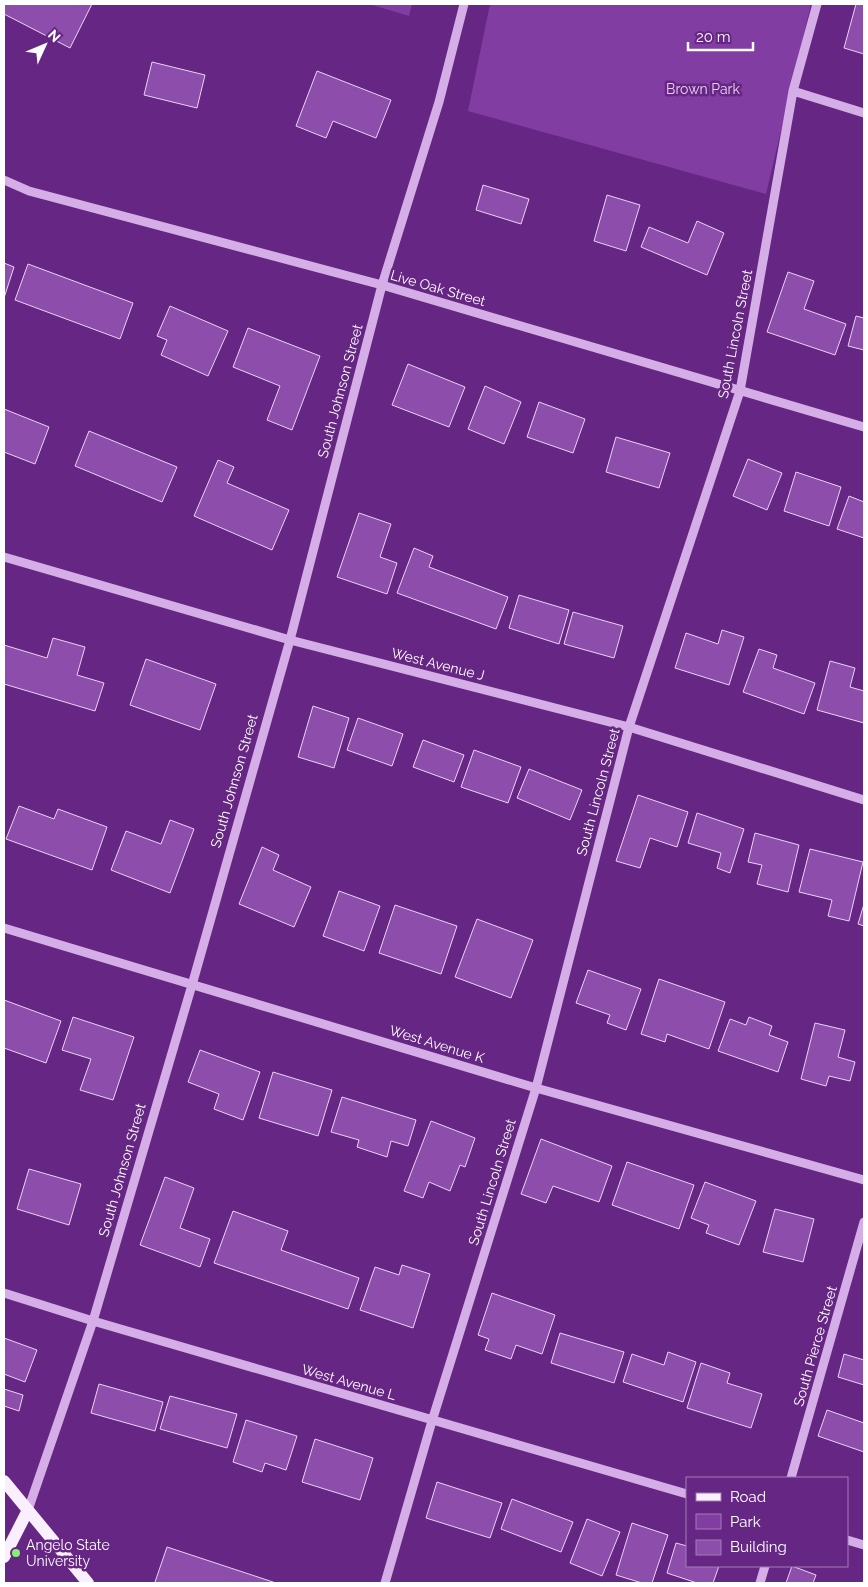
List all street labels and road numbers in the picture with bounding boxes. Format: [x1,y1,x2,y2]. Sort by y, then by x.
street label: Live Oak Street [389,267,488,309]
street label: South Lincoln Street [715,268,755,400]
street label: South Johnson Street [314,322,366,460]
street label: West Avenue J [390,645,486,683]
street label: South Johnson Street [207,712,261,850]
street label: South Lincoln Street [573,726,623,857]
street label: West Avenue K [388,1022,486,1066]
street label: South Johnson Street [95,1101,149,1239]
street label: South Lincoln Street [465,1117,519,1247]
street label: South Pierce Street [790,1284,840,1408]
street label: West Avenue L [300,1361,398,1403]

